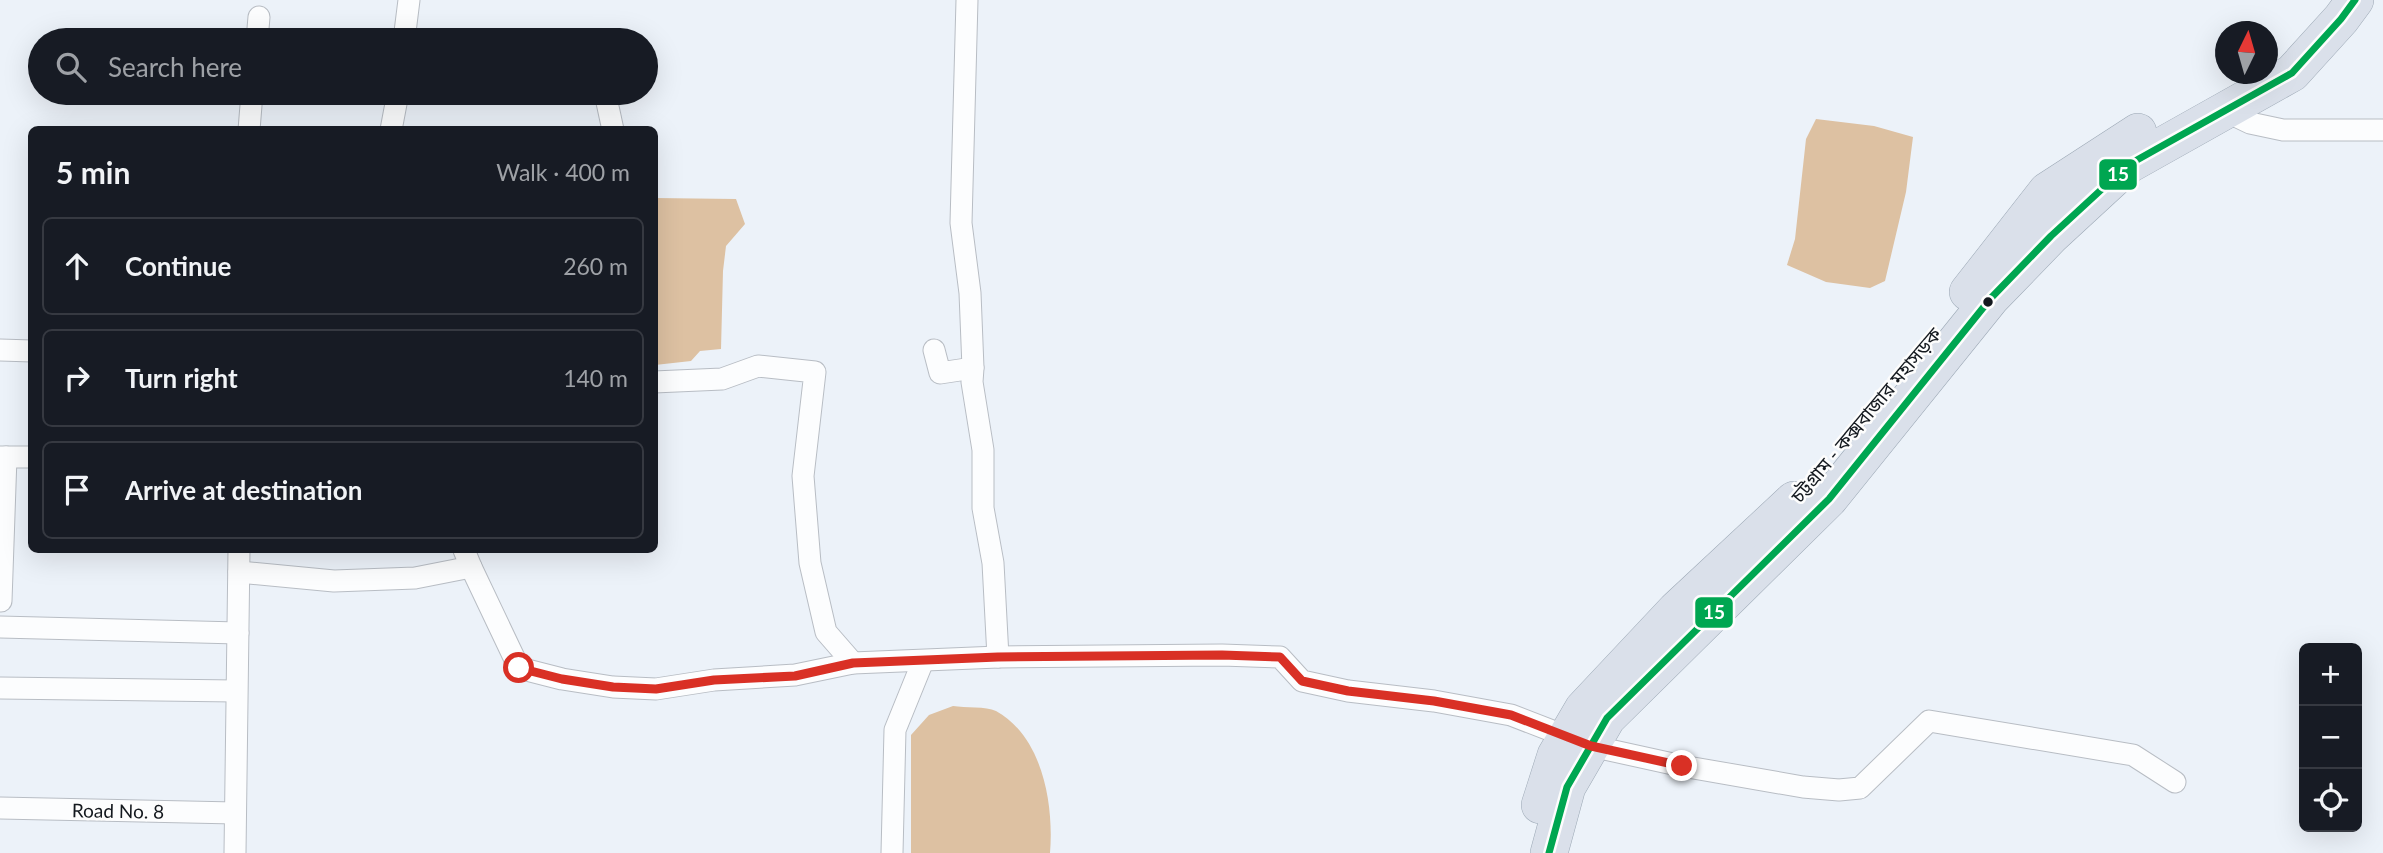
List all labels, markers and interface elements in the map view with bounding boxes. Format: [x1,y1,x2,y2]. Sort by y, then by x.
north arrow [2215,21,2278,84]
search box [28,28,658,105]
icon: search [52,48,90,86]
text: Search here [108,51,242,83]
text: 5 min [56,154,130,190]
text: Walk · 400 m [496,158,630,186]
line badge: 15 [2098,158,2138,191]
text: 15 [2107,162,2129,185]
icon: ahead [58,247,96,285]
text: Continue [125,250,231,282]
text: 260 m [563,252,628,280]
unlabelled marker [1981,295,1995,309]
street label: চট্টগ্রাম - কক্সবাজার মহাসড়ক [1785,322,1946,508]
icon: right [58,359,96,397]
text: Turn right [125,362,238,394]
text: 140 m [563,364,628,392]
icon: arrive [58,471,96,509]
text: Arrive at destination [125,474,362,506]
line badge: 15 [1694,596,1734,629]
text: 15 [1703,600,1725,623]
map controls [2299,643,2362,832]
button: + [2299,643,2362,706]
route start [503,652,534,683]
button: − [2299,706,2362,769]
route end [1666,750,1697,781]
button: locate [2299,769,2362,832]
street label: Road No. 8 [72,798,164,823]

